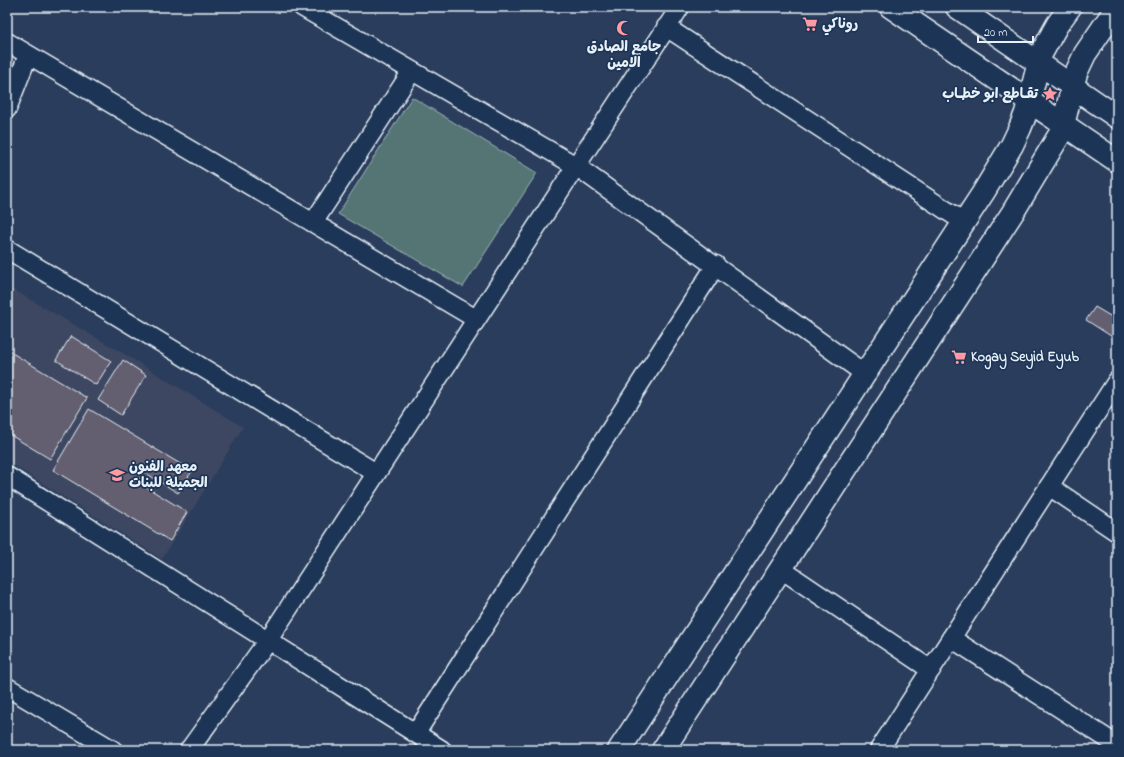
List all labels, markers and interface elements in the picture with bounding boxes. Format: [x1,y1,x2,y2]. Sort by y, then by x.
place label: روناكي [822,14,858,36]
supermarket icon: روناكي [801,15,819,33]
scale bar [978,18,1033,44]
mosque icon: جامع الصادق الامين [615,19,633,37]
text: 20 m [984,24,1007,42]
place label: جامع الصادق الامين [587,37,661,74]
place label: تقـاطع ابو خطـاب [942,84,1039,105]
place icon: تقـاطع ابو خطـاب [1041,85,1059,103]
place label: Kogay Seyid Eyub [971,347,1079,370]
supermarket icon: Kogay Seyid Eyub [950,348,968,366]
place label: معهد الفنون الجميلة للبنات [129,457,208,494]
school or university icon: معهد الفنون الجميلة للبنات [108,466,126,484]

